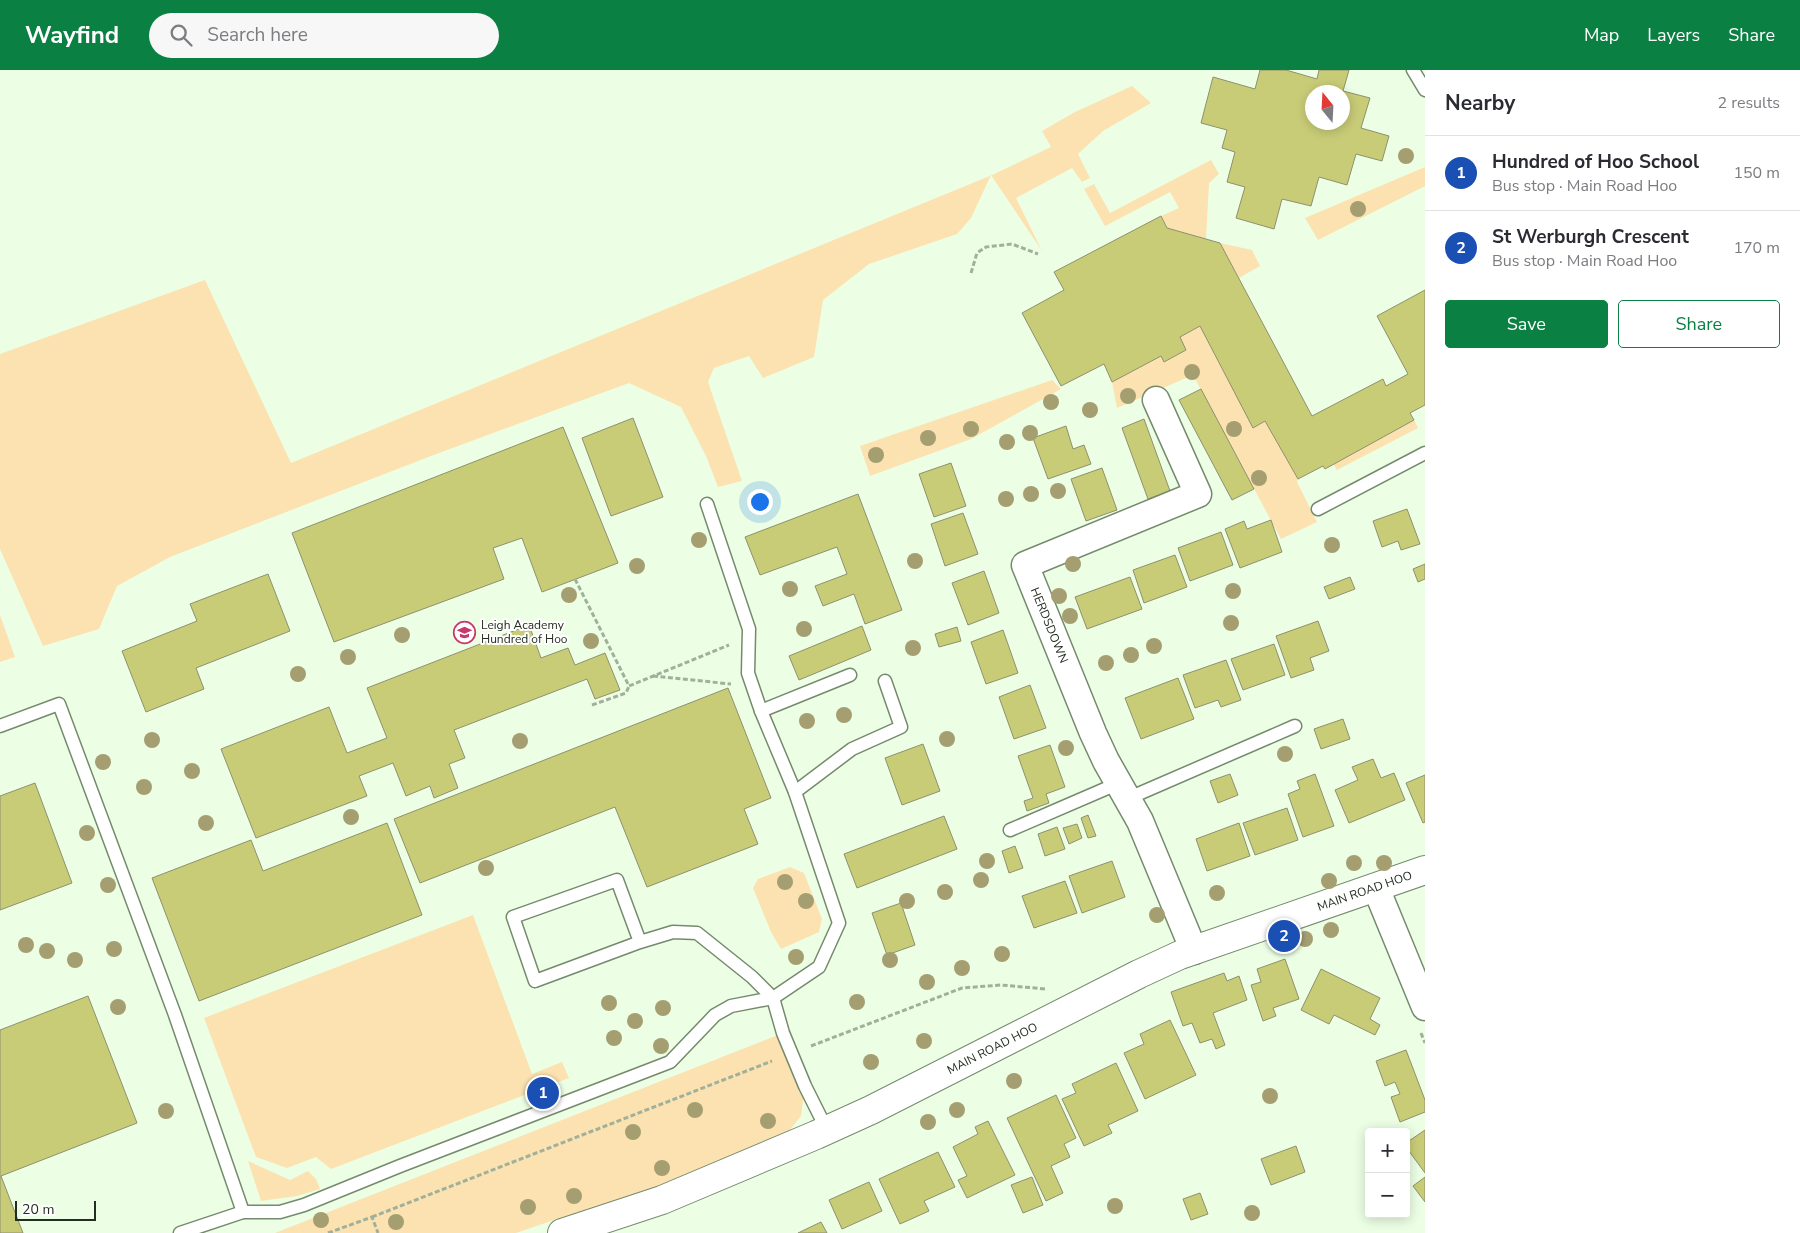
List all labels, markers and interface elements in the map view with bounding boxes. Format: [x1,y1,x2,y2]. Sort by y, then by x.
search box [149,13,499,58]
text: Wayfind [25,19,119,51]
icon: search [167,21,195,49]
text: Search here [207,22,308,48]
text: Map [1584,23,1619,47]
text: Layers [1647,23,1700,47]
text: Share [1728,23,1775,47]
north arrow [1305,85,1350,130]
text: Nearby [1445,89,1515,117]
text: 2 results [1718,92,1780,114]
text: Hundred of Hoo School [1492,149,1699,175]
text: 1 [1456,162,1466,184]
text: 150 m [1733,162,1780,184]
text: Bus stop · Main Road Hoo [1492,175,1677,197]
text: St Werburgh Crescent [1492,224,1689,250]
text: 2 [1456,237,1466,259]
text: 170 m [1733,237,1780,259]
text: Bus stop · Main Road Hoo [1492,250,1677,272]
button: Save [1445,300,1608,348]
button: Share [1618,300,1780,348]
your location [747,489,773,515]
street label: HERDSDOWN [1027,585,1072,666]
place label: Leigh Academy Hundred of Hoo [481,617,568,647]
school or university icon: Leigh Academy Hundred of Hoo [453,620,477,644]
street label: MAIN ROAD HOO [1315,867,1414,915]
pin: 2 [1268,917,1300,955]
street label: MAIN ROAD HOO [944,1019,1040,1078]
pin: 1 [527,1074,559,1112]
map controls [1365,1128,1410,1218]
button: + [1365,1128,1410,1173]
button: − [1365,1173,1410,1218]
scale bar [15,1198,96,1221]
text: 20 m [22,1200,54,1219]

